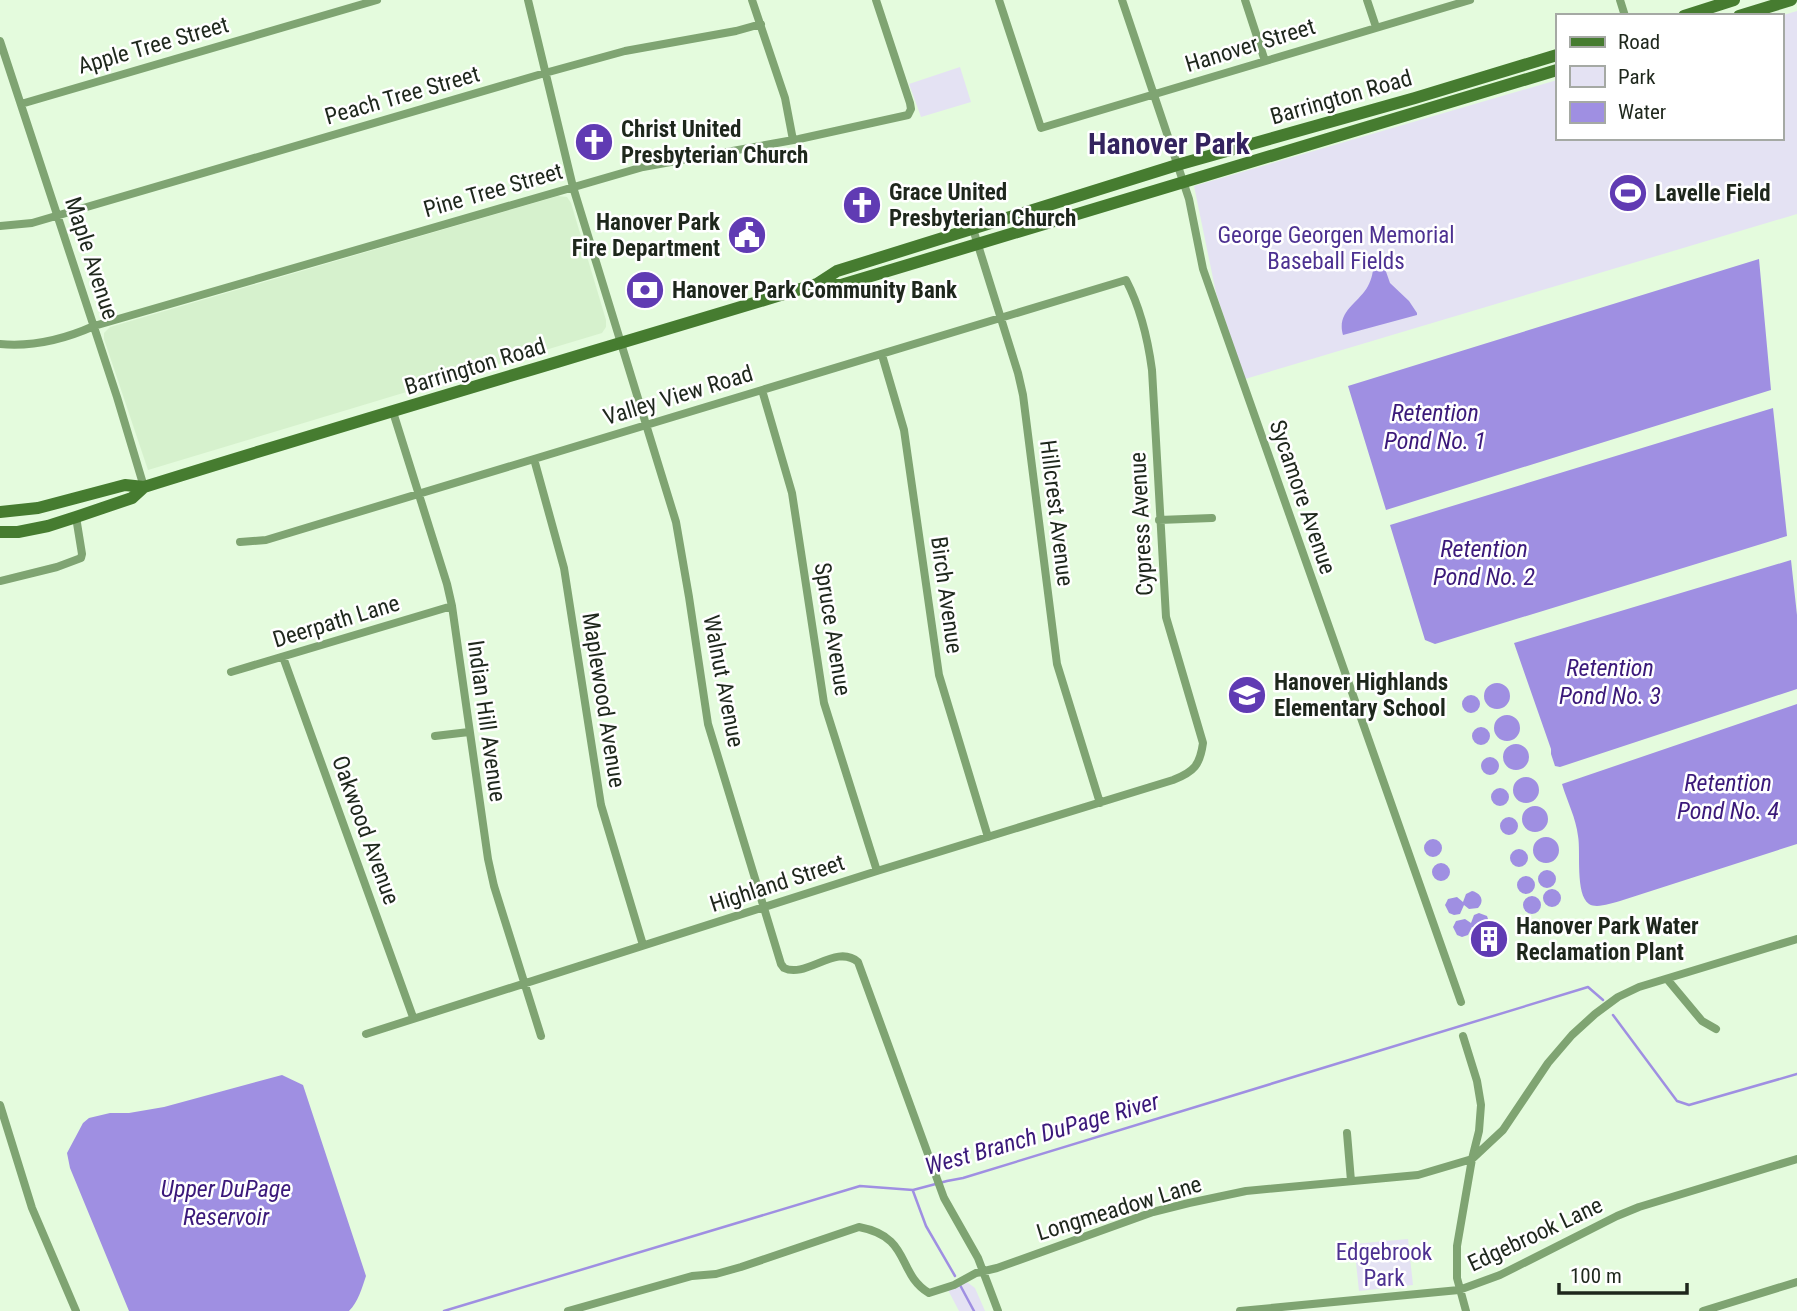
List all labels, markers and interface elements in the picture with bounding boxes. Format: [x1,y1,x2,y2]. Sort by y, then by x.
street label: Apple Tree Street [75,11,232,80]
street label: Hanover Street [1182,13,1318,78]
legend [1556,14,1783,140]
text: Road [1618,30,1660,54]
street label: Peach Tree Street [322,61,483,130]
street label: Barrington Road [1267,64,1415,131]
text: Park [1618,65,1656,89]
text: Water [1618,100,1666,124]
place label: Christ United Presbyterian Church [621,116,808,169]
church icon: Christ United Presbyterian Church [573,121,615,163]
district label: Hanover Park [1088,126,1251,161]
street label: Pine Tree Street [420,158,566,223]
sports icon: Lavelle Field [1607,172,1649,214]
place label: Grace United Presbyterian Church [889,179,1076,232]
place label: Lavelle Field [1655,180,1771,207]
church icon: Grace United Presbyterian Church [841,184,883,226]
street label: Maple Avenue [59,193,124,323]
place label: Hanover Park Fire Department [572,209,721,262]
public building icon: Hanover Park Fire Department [726,214,768,256]
park label: George Georgen Memorial Baseball Fields [1218,222,1454,275]
bank icon: Hanover Park Community Bank [624,269,666,311]
place label: Hanover Park Community Bank [672,277,958,304]
street label: Barrington Road [401,332,549,401]
street label: Valley View Road [600,360,756,431]
water label: Retention Pond No. 1 [1384,399,1486,455]
street label: Sycamore Avenue [1264,417,1341,578]
street label: Hillcrest Avenue [1034,438,1079,588]
street label: Cypress Avenue [1124,451,1159,597]
street label: Birch Avenue [925,535,968,655]
water label: Retention Pond No. 2 [1433,535,1535,591]
street label: Spruce Avenue [809,561,856,698]
street label: Deerpath Lane [269,589,403,654]
street label: Maplewood Avenue [576,611,631,789]
street label: Walnut Avenue [697,613,750,749]
street label: Indian Hill Avenue [462,639,511,803]
water label: Retention Pond No. 3 [1559,654,1661,710]
place label: Hanover Highlands Elementary School [1274,669,1448,722]
school or university icon: Hanover Highlands Elementary School [1226,674,1268,716]
street label: Oakwood Avenue [326,752,405,908]
water label: Retention Pond No. 4 [1677,769,1779,825]
street label: Highland Street [706,849,848,918]
place label: Hanover Park Water Reclamation Plant [1516,913,1699,966]
building icon: Hanover Park Water Reclamation Plant [1468,918,1510,960]
water label: West Branch DuPage River [922,1087,1163,1181]
street label: Longmeadow Lane [1033,1171,1205,1246]
water label: Upper DuPage Reservoir [161,1175,291,1231]
street label: Edgebrook Lane [1464,1191,1607,1277]
park label: Edgebrook Park [1336,1239,1433,1292]
scale bar [1559,1252,1687,1296]
text: 100 m [1570,1264,1622,1288]

